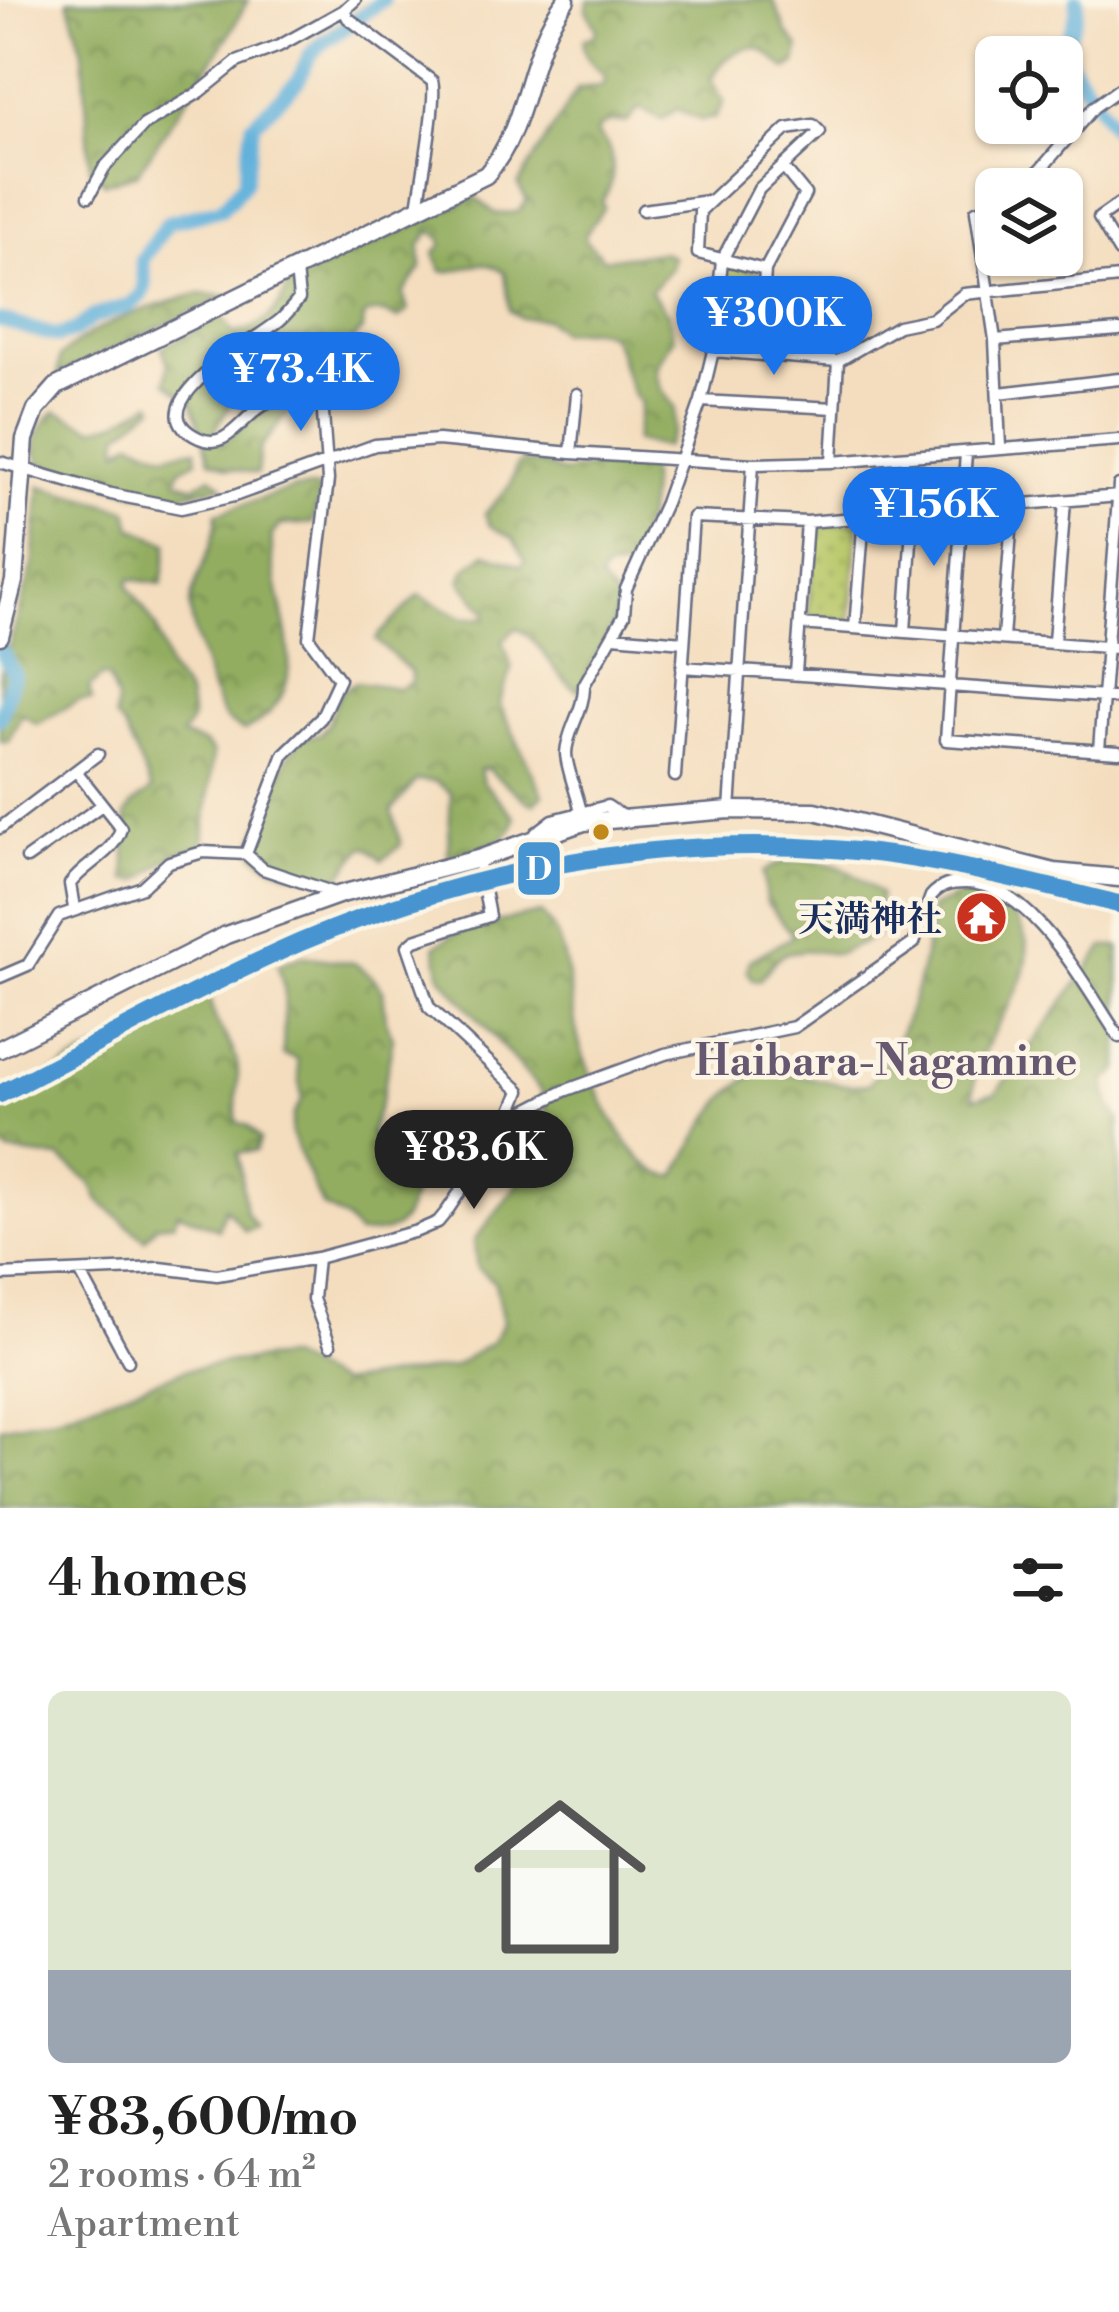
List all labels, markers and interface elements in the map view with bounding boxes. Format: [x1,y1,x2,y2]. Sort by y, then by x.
map controls [975,36,1083,276]
button: locate [975,36,1083,144]
button: layers [975,168,1083,276]
pin: ¥300K [690,276,858,378]
text: ¥300K [703,290,845,339]
pin: ¥73.4K [203,332,399,434]
text: ¥73.4K [229,346,373,395]
pin: ¥156K [850,467,1018,569]
text: ¥156K [870,481,998,530]
unlabelled marker [590,821,612,843]
line badge: D [516,840,562,897]
text: D [526,850,552,891]
temple icon: 天満神社 [953,890,1009,946]
place label: 天満神社 [798,898,942,943]
district label: Haibara-Nagamine [695,1036,1077,1089]
pin: ¥83.6K [376,1110,572,1212]
text: ¥83.6K [401,1124,547,1173]
icon: filters [1005,1547,1071,1613]
text: 4 homes [48,1548,248,1612]
icon: home [452,1769,668,1985]
text: ¥83,600/mo [48,2087,358,2151]
text: 2 rooms · 64 m² [48,2151,316,2200]
text: Apartment [48,2200,240,2249]

